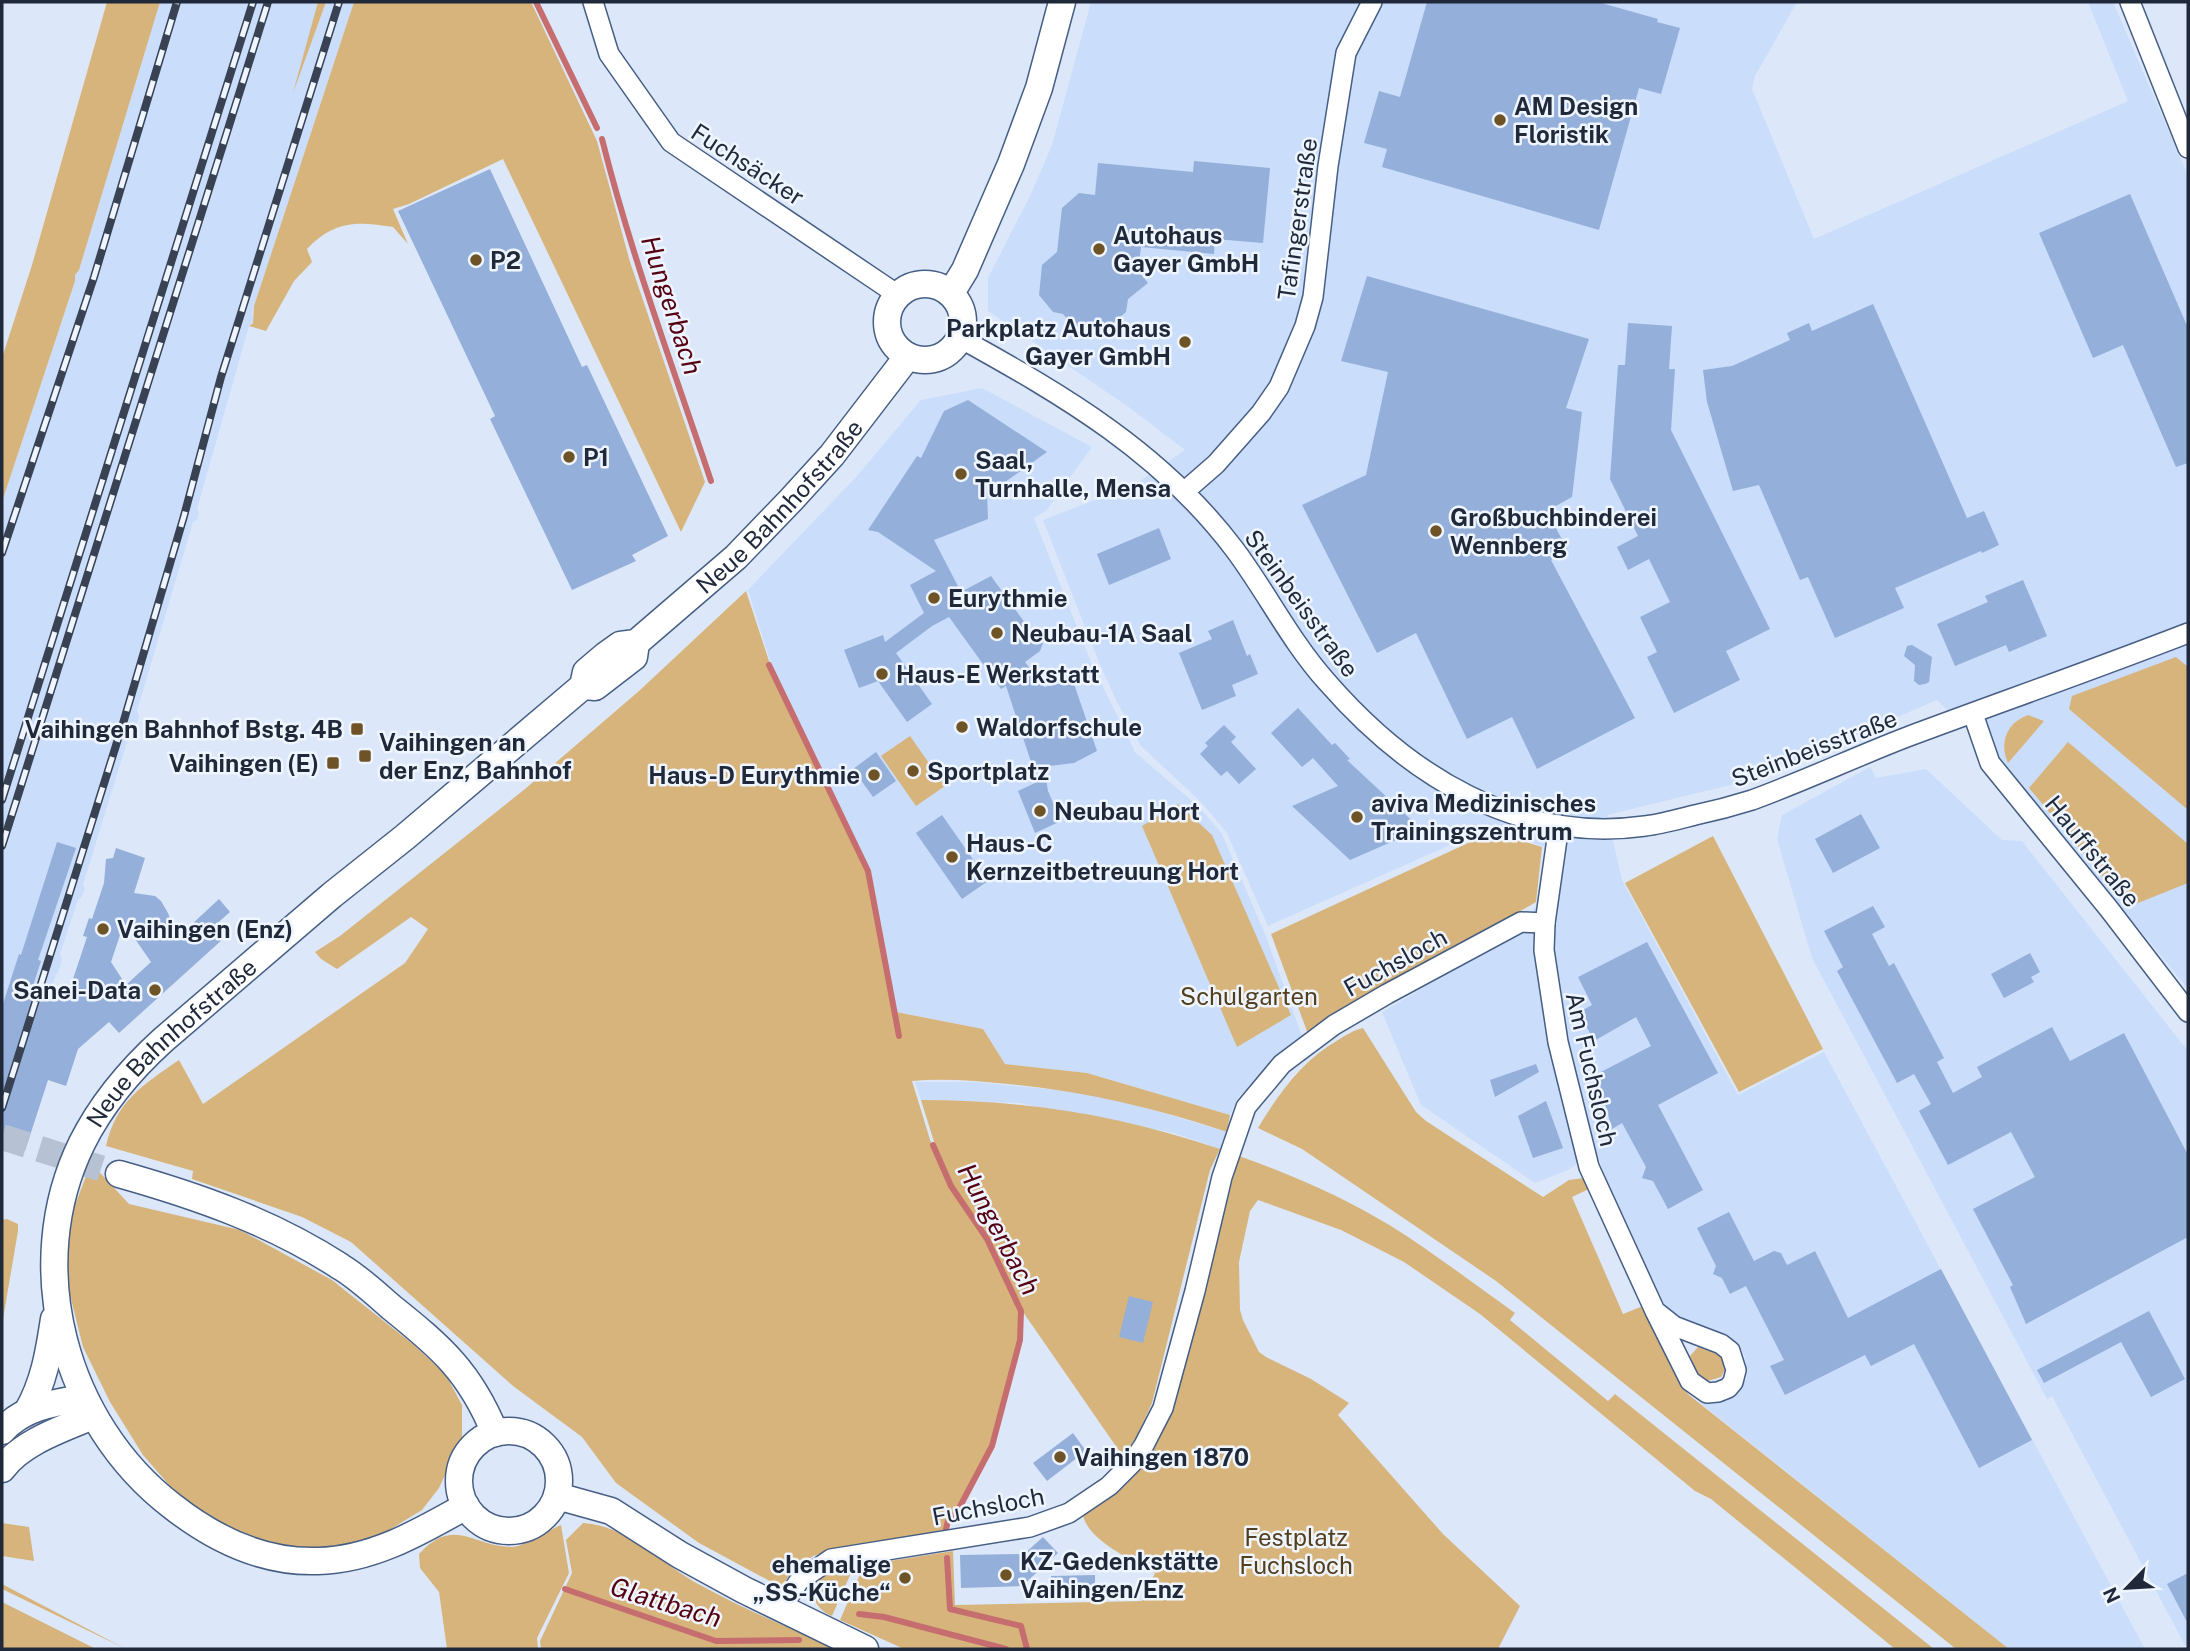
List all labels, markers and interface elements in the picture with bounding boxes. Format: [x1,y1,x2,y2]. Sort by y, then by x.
place label: AM Design Floristik [1514,92,1638,148]
marker: AM Design Floristik [1492,112,1508,128]
street label: Fuchsäcker [686,117,810,211]
street label: Tafingerstraße [1272,136,1322,302]
place label: Autohaus Gayer GmbH [1113,221,1259,277]
water label: Hungerbach [635,232,709,378]
marker: Autohaus Gayer GmbH [1091,241,1107,257]
place label: P2 [490,246,521,274]
marker: P2 [468,252,484,268]
place label: Parkplatz Autohaus Gayer GmbH [946,314,1171,370]
marker: Parkplatz Autohaus Gayer GmbH [1177,334,1193,350]
street label: Neue Bahnhofstraße [690,414,868,599]
place label: P1 [583,443,609,471]
place label: Saal, Turnhalle, Mensa [975,446,1171,502]
marker: P1 [561,449,577,465]
marker: Saal, Turnhalle, Mensa [953,466,969,482]
place label: Großbuchbinderei Wennberg [1450,503,1657,559]
marker: Großbuchbinderei Wennberg [1428,523,1444,539]
street label: Steinbeisstraße [1239,524,1365,682]
place label: Eurythmie [948,584,1067,612]
marker: Eurythmie [926,590,942,606]
place label: Neubau-1A Saal [1011,619,1192,647]
marker: Neubau-1A Saal [989,625,1005,641]
place label: Haus-E Werkstatt [896,660,1100,688]
marker: Haus-E Werkstatt [874,666,890,682]
street label: Steinbeisstraße [1727,704,1901,792]
place label: Waldorfschule [976,713,1142,741]
place label: Vaihingen Bahnhof Bstg. 4B [25,715,343,743]
marker: Waldorfschule [954,719,970,735]
marker: Vaihingen Bahnhof Bstg. 4B [349,721,365,737]
place label: Vaihingen an der Enz, Bahnhof [379,728,572,784]
marker: Vaihingen an der Enz, Bahnhof [357,748,373,764]
place label: Vaihingen (E) [169,749,319,777]
marker: Vaihingen (E) [325,755,341,771]
place label: Sportplatz [927,757,1049,785]
place label: Haus-D Eurythmie [648,761,860,789]
marker: Sportplatz [905,763,921,779]
marker: Haus-D Eurythmie [866,767,882,783]
place label: aviva Medizinisches Trainingszentrum [1371,789,1596,845]
street label: Hauffstraße [2040,790,2146,912]
place label: Neubau Hort [1054,797,1200,825]
marker: Neubau Hort [1032,803,1048,819]
marker: aviva Medizinisches Trainingszentrum [1349,809,1365,825]
place label: Haus-C Kernzeitbetreuung Hort [966,829,1239,885]
marker: Haus-C Kernzeitbetreuung Hort [944,849,960,865]
place label: Vaihingen (Enz) [117,915,293,943]
marker: Vaihingen (Enz) [95,921,111,937]
street label: Fuchsloch [1339,922,1451,1002]
street label: Neue Bahnhofstraße [80,952,262,1132]
place label: Sanei-Data [13,976,141,1004]
marker: Sanei-Data [147,982,163,998]
park label: Schulgarten [1180,982,1318,1010]
street label: Am Fuchsloch [1561,989,1623,1149]
water label: Hungerbach [951,1158,1047,1300]
place label: Vaihingen 1870 [1074,1443,1249,1471]
marker: Vaihingen 1870 [1052,1449,1068,1465]
street label: Fuchsloch [930,1481,1046,1531]
park label: Festplatz Fuchsloch [1239,1523,1353,1579]
place label: KZ-Gedenkstätte Vaihingen/Enz [1020,1547,1219,1603]
place label: ehemalige „SS-Küche“ [753,1550,891,1606]
north arrow [2092,1553,2162,1623]
marker: KZ-Gedenkstätte Vaihingen/Enz [998,1567,1014,1583]
water label: Glattbach [607,1570,725,1634]
marker: ehemalige „SS-Küche“ [897,1570,913,1586]
text: N [2098,1584,2125,1607]

